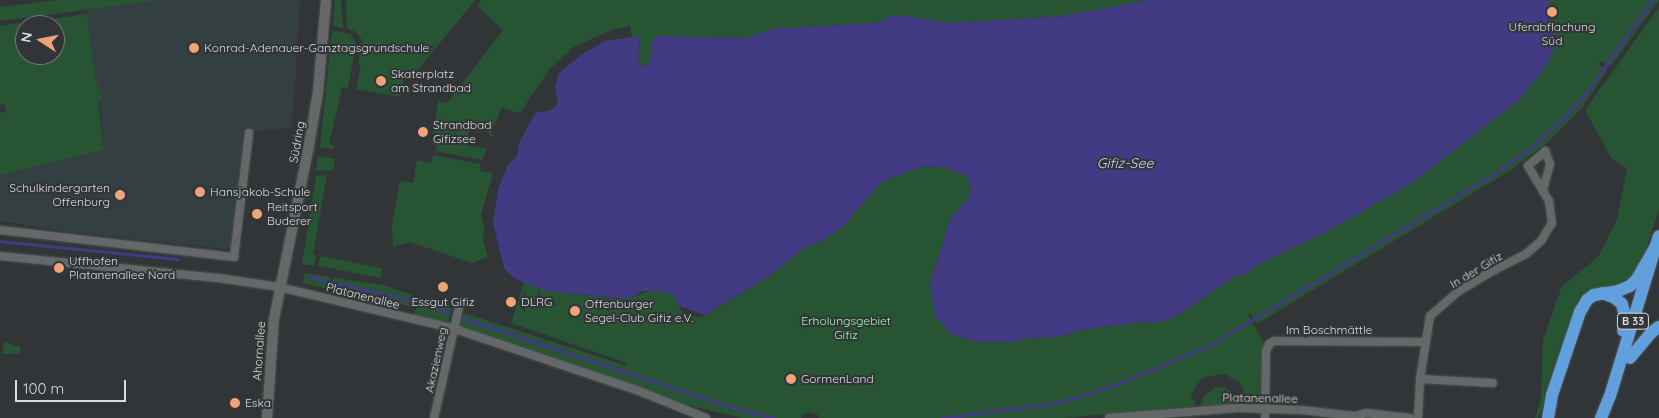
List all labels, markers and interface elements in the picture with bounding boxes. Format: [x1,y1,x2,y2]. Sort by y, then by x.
marker: Uferabflachung Süd [1546,6,1558,18]
north arrow [15,15,65,65]
place label: Uferabflachung Süd [1509,20,1595,48]
text: N [16,31,36,44]
place label: Konrad-Adenauer-Ganztagsgrundschule [204,41,429,55]
marker: Konrad-Adenauer-Ganztagsgrundschule [188,42,200,54]
place label: Skaterplatz am Strandbad [391,67,471,95]
marker: Skaterplatz am Strandbad [375,75,387,87]
place label: Strandbad Gifizsee [433,118,492,146]
street label: Südring [286,120,308,164]
marker: Strandbad Gifizsee [417,126,429,138]
water label: Gifiz-See [1097,155,1153,171]
place label: Schulkindergarten Offenburg [9,181,110,209]
place label: Hansjakob-Schule [210,185,310,199]
marker: Hansjakob-Schule [194,186,206,198]
marker: Schulkindergarten Offenburg [114,189,126,201]
place label: Reitsport Buderer [267,200,317,228]
marker: Reitsport Buderer [251,208,263,220]
street label: In der Gifiz [1447,249,1505,291]
place label: Uffhofen Platanenallee Nord [69,254,175,282]
marker: Uffhofen Platanenallee Nord [53,262,65,274]
street label: Platanenallee [325,280,401,312]
marker: Essgut Gifiz [437,281,449,293]
place label: Essgut Gifiz [411,295,475,309]
place label: DLRG [521,295,552,309]
marker: DLRG [505,296,517,308]
place label: Offenburger Segel-Club Gifiz e.V. [585,297,694,325]
marker: Offenburger Segel-Club Gifiz e.V. [569,305,581,317]
road number: B 33 [1617,312,1649,330]
park label: Erholungsgebiet Gifiz [801,314,891,342]
street label: Ahornallee [250,321,268,381]
street label: Im Boschmättle [1286,323,1372,337]
street label: Akazienweg [422,326,450,394]
scale bar [18,370,129,402]
place label: GormenLand [801,372,874,386]
marker: GormenLand [785,373,797,385]
text: 100 m [23,379,64,398]
street label: Platanenallee [1222,390,1298,406]
place label: Eska [245,396,271,410]
marker: Eska [229,397,241,409]

